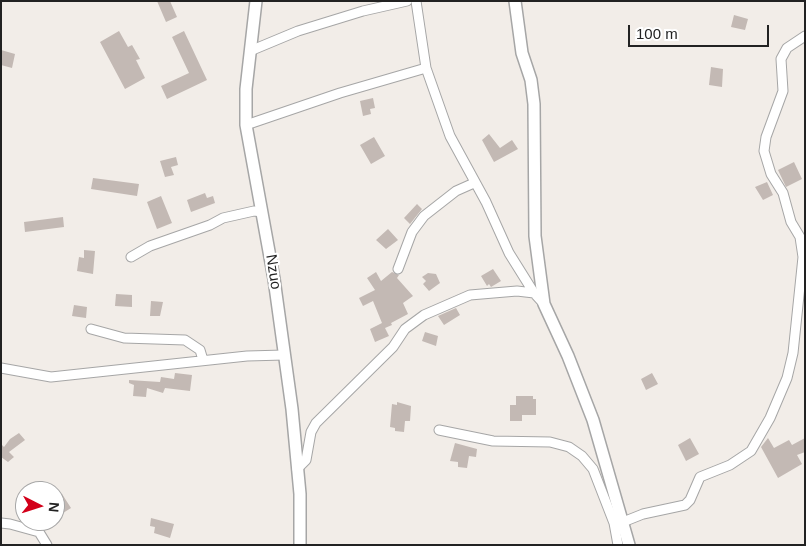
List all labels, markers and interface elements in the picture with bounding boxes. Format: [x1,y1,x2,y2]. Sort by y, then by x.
scale bar [631,15,772,47]
text: 100 m [636,25,678,42]
street label: Nzuo [261,253,285,291]
north arrow [15,481,65,531]
text: N [46,501,62,513]

